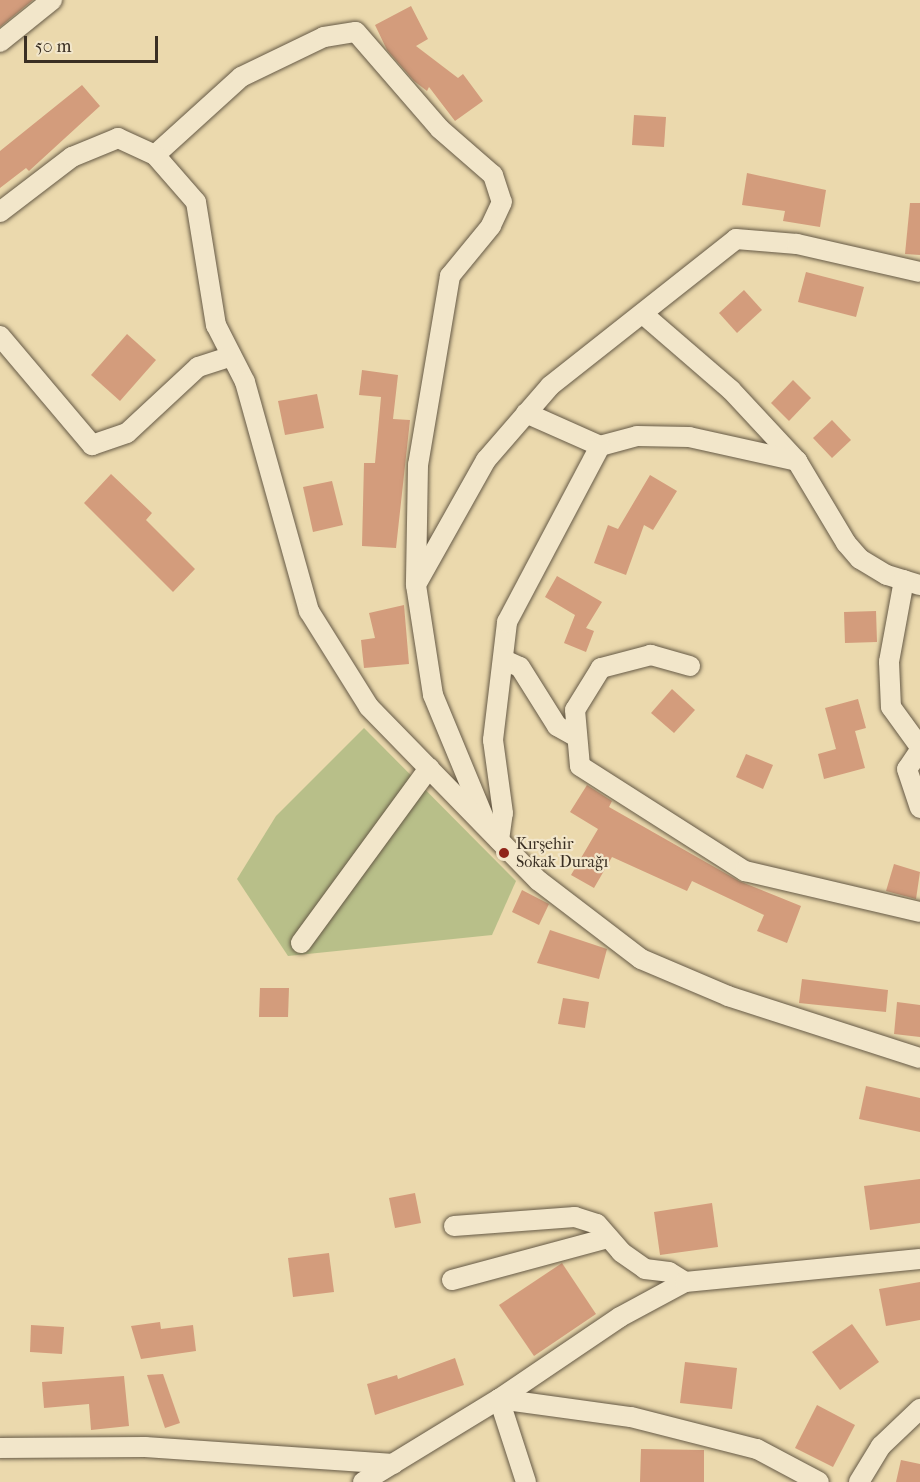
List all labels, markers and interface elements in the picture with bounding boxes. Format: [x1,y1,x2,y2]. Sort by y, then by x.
scale bar [27,24,160,62]
text: 50 m [35,36,71,57]
place label: Kırşehir Sokak Durağı [516,834,608,872]
marker: Kırşehir Sokak Durağı [497,846,511,860]

